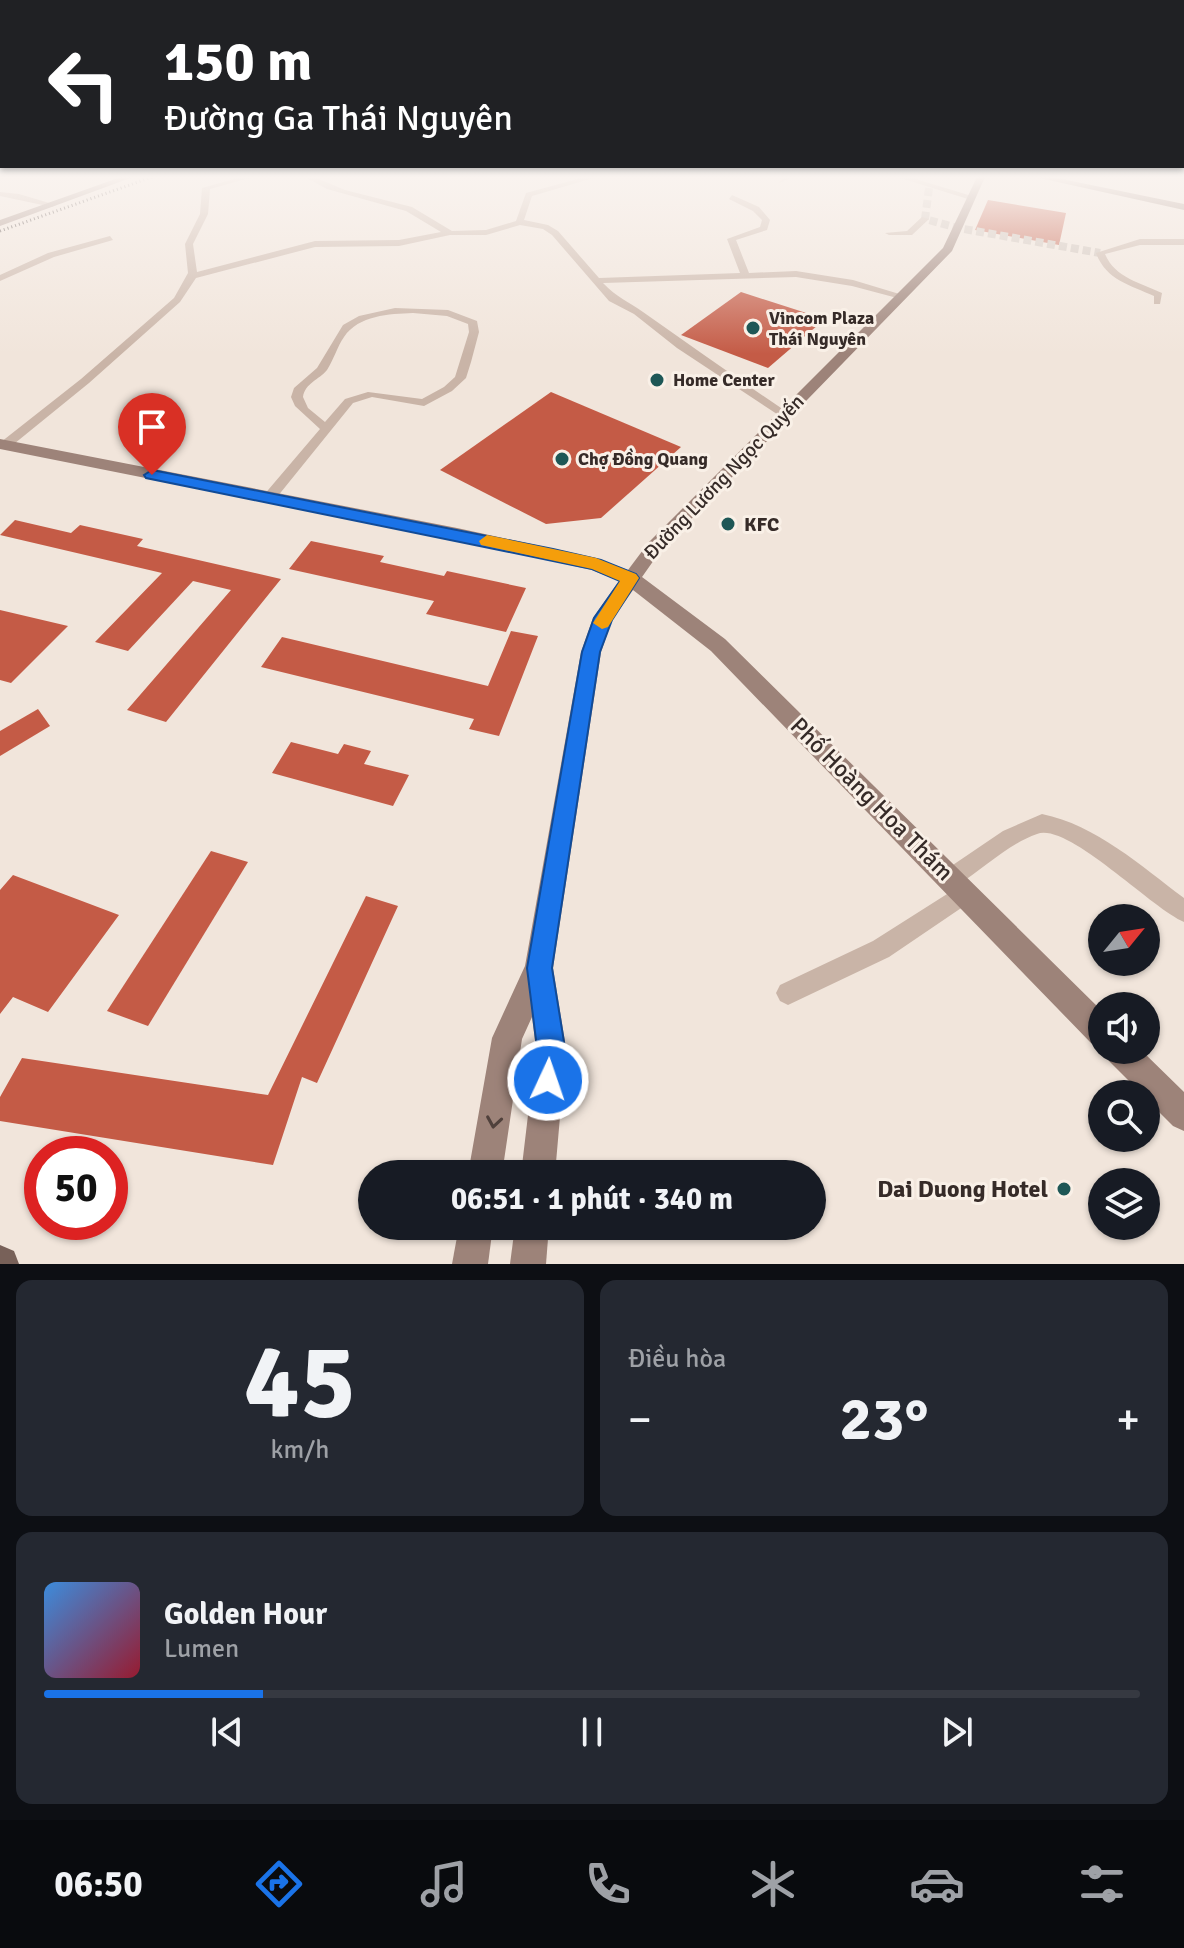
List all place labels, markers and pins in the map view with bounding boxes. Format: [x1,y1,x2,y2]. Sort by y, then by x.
place label: Vincom Plaza Thái Nguyên [769,307,874,350]
marker: Vincom Plaza Thái Nguyên [744,319,762,337]
place label: Home Center [673,369,775,391]
marker: Home Center [648,371,666,389]
pin [118,393,186,475]
place label: Chợ Đồng Quang [578,448,708,470]
marker: Chợ Đồng Quang [553,450,571,468]
place label: KFC [744,512,779,537]
marker: KFC [719,515,737,533]
place label: Dai Duong Hotel [877,1174,1048,1204]
marker: Dai Duong Hotel [1055,1180,1073,1198]

